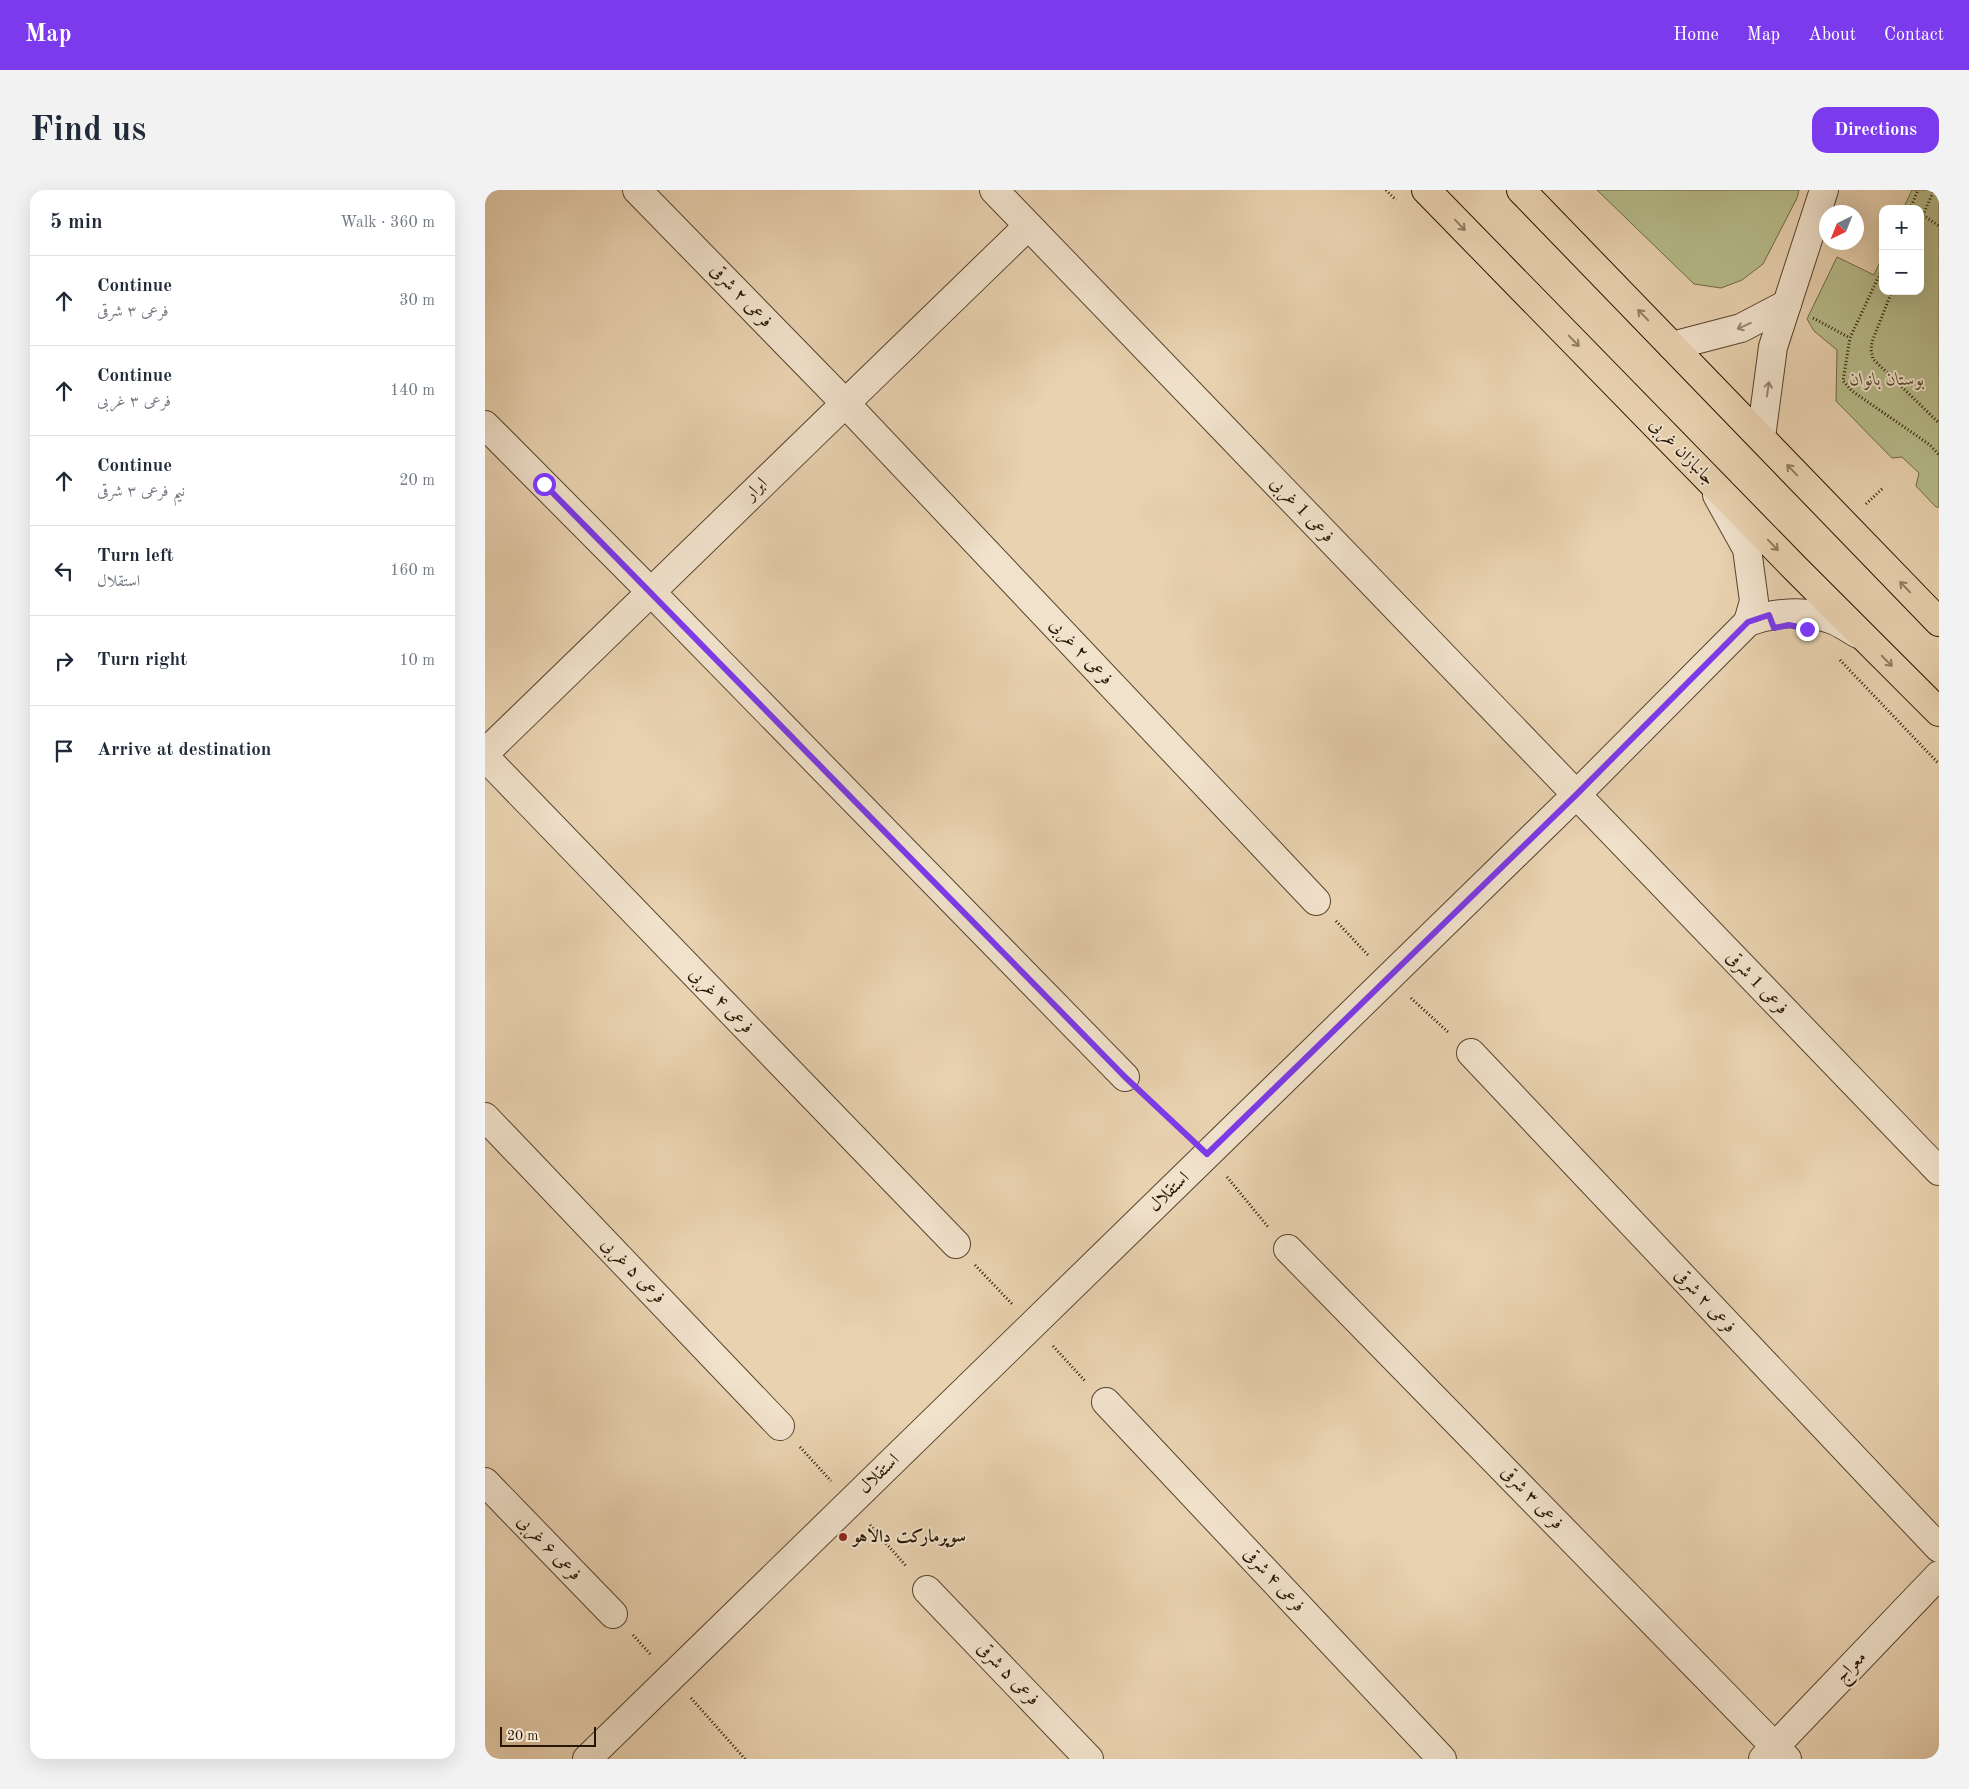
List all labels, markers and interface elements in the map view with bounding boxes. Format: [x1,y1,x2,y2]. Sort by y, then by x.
text: Map [25,23,72,47]
text: Home [1673,26,1719,44]
text: Map [1747,26,1780,44]
text: About [1808,26,1856,44]
text: Contact [1884,26,1944,44]
button: Directions [1812,107,1939,153]
text: Find us [30,113,146,148]
north arrow [1819,205,1864,250]
map controls [1879,205,1924,295]
button: + [1879,205,1924,250]
text: 5 min [50,212,103,233]
text: Walk · 360 m [340,215,435,231]
one-way arrow [1454,219,1466,231]
button: − [1879,250,1924,295]
street label: فرعی ۲ شرقی [705,260,776,333]
text: Continue [97,277,172,296]
icon: ahead [50,287,78,315]
text: 30 m [399,293,435,309]
text: فرعی ۳ شرقی [97,304,168,320]
one-way arrow [1637,310,1649,322]
one-way arrow [1737,321,1752,331]
one-way arrow [1568,335,1580,348]
text: Continue [97,367,172,386]
park label: بوستان بانوان [1849,371,1925,390]
icon: ahead [50,377,78,405]
one-way arrow [1763,381,1773,397]
text: 140 m [390,383,435,399]
text: فرعی ۳ غربی [97,394,171,410]
street label: جانبازان غربی [1644,415,1718,491]
text: Continue [97,457,172,476]
one-way arrow [1786,463,1798,476]
icon: ahead [50,467,78,495]
text: 20 m [399,473,435,489]
route start [533,473,556,496]
street label: ابرار [740,474,771,506]
street label: فرعی 1 غربی [1264,474,1337,548]
text: نیم فرعی ۳ شرقی [97,484,185,500]
one-way arrow [1767,539,1779,551]
text: Turn left [97,547,174,566]
icon: left [50,557,78,585]
text: 160 m [390,563,435,579]
text: استقلال [97,574,140,590]
one-way arrow [1899,580,1911,593]
street label: فرعی ۲ غربی [1044,615,1116,691]
route end [1796,618,1819,641]
icon: right [50,647,78,675]
text: Turn right [97,651,187,670]
text: 10 m [399,653,435,669]
one-way arrow [1881,655,1893,667]
icon: arrive [50,737,78,765]
text: Arrive at destination [97,741,271,760]
street label: فرعی 1 شرقی [1721,947,1792,1020]
street label: فرعی ۴ غربی [683,965,756,1039]
street label: استقلال [1145,1169,1193,1215]
street label: فرعی ۵ غربی [595,1235,668,1309]
street label: فرعی ۲ شرقی [1670,1265,1740,1338]
street label: استقلال [855,1451,903,1497]
street label: فرعی ۳ شرقی [1496,1462,1567,1535]
street label: فرعی ۶ غربی [511,1512,584,1586]
place label: سوپرمارکت دالاهو [851,1527,966,1548]
marker: سوپرمارکت دالاهو [837,1531,849,1543]
street label: فرعی ۴ شرقی [1239,1544,1309,1617]
street label: فرعی ۵ شرقی [972,1638,1043,1711]
street label: معراج [1832,1648,1874,1690]
scale bar [500,1724,596,1747]
text: 20 m [507,1729,538,1743]

